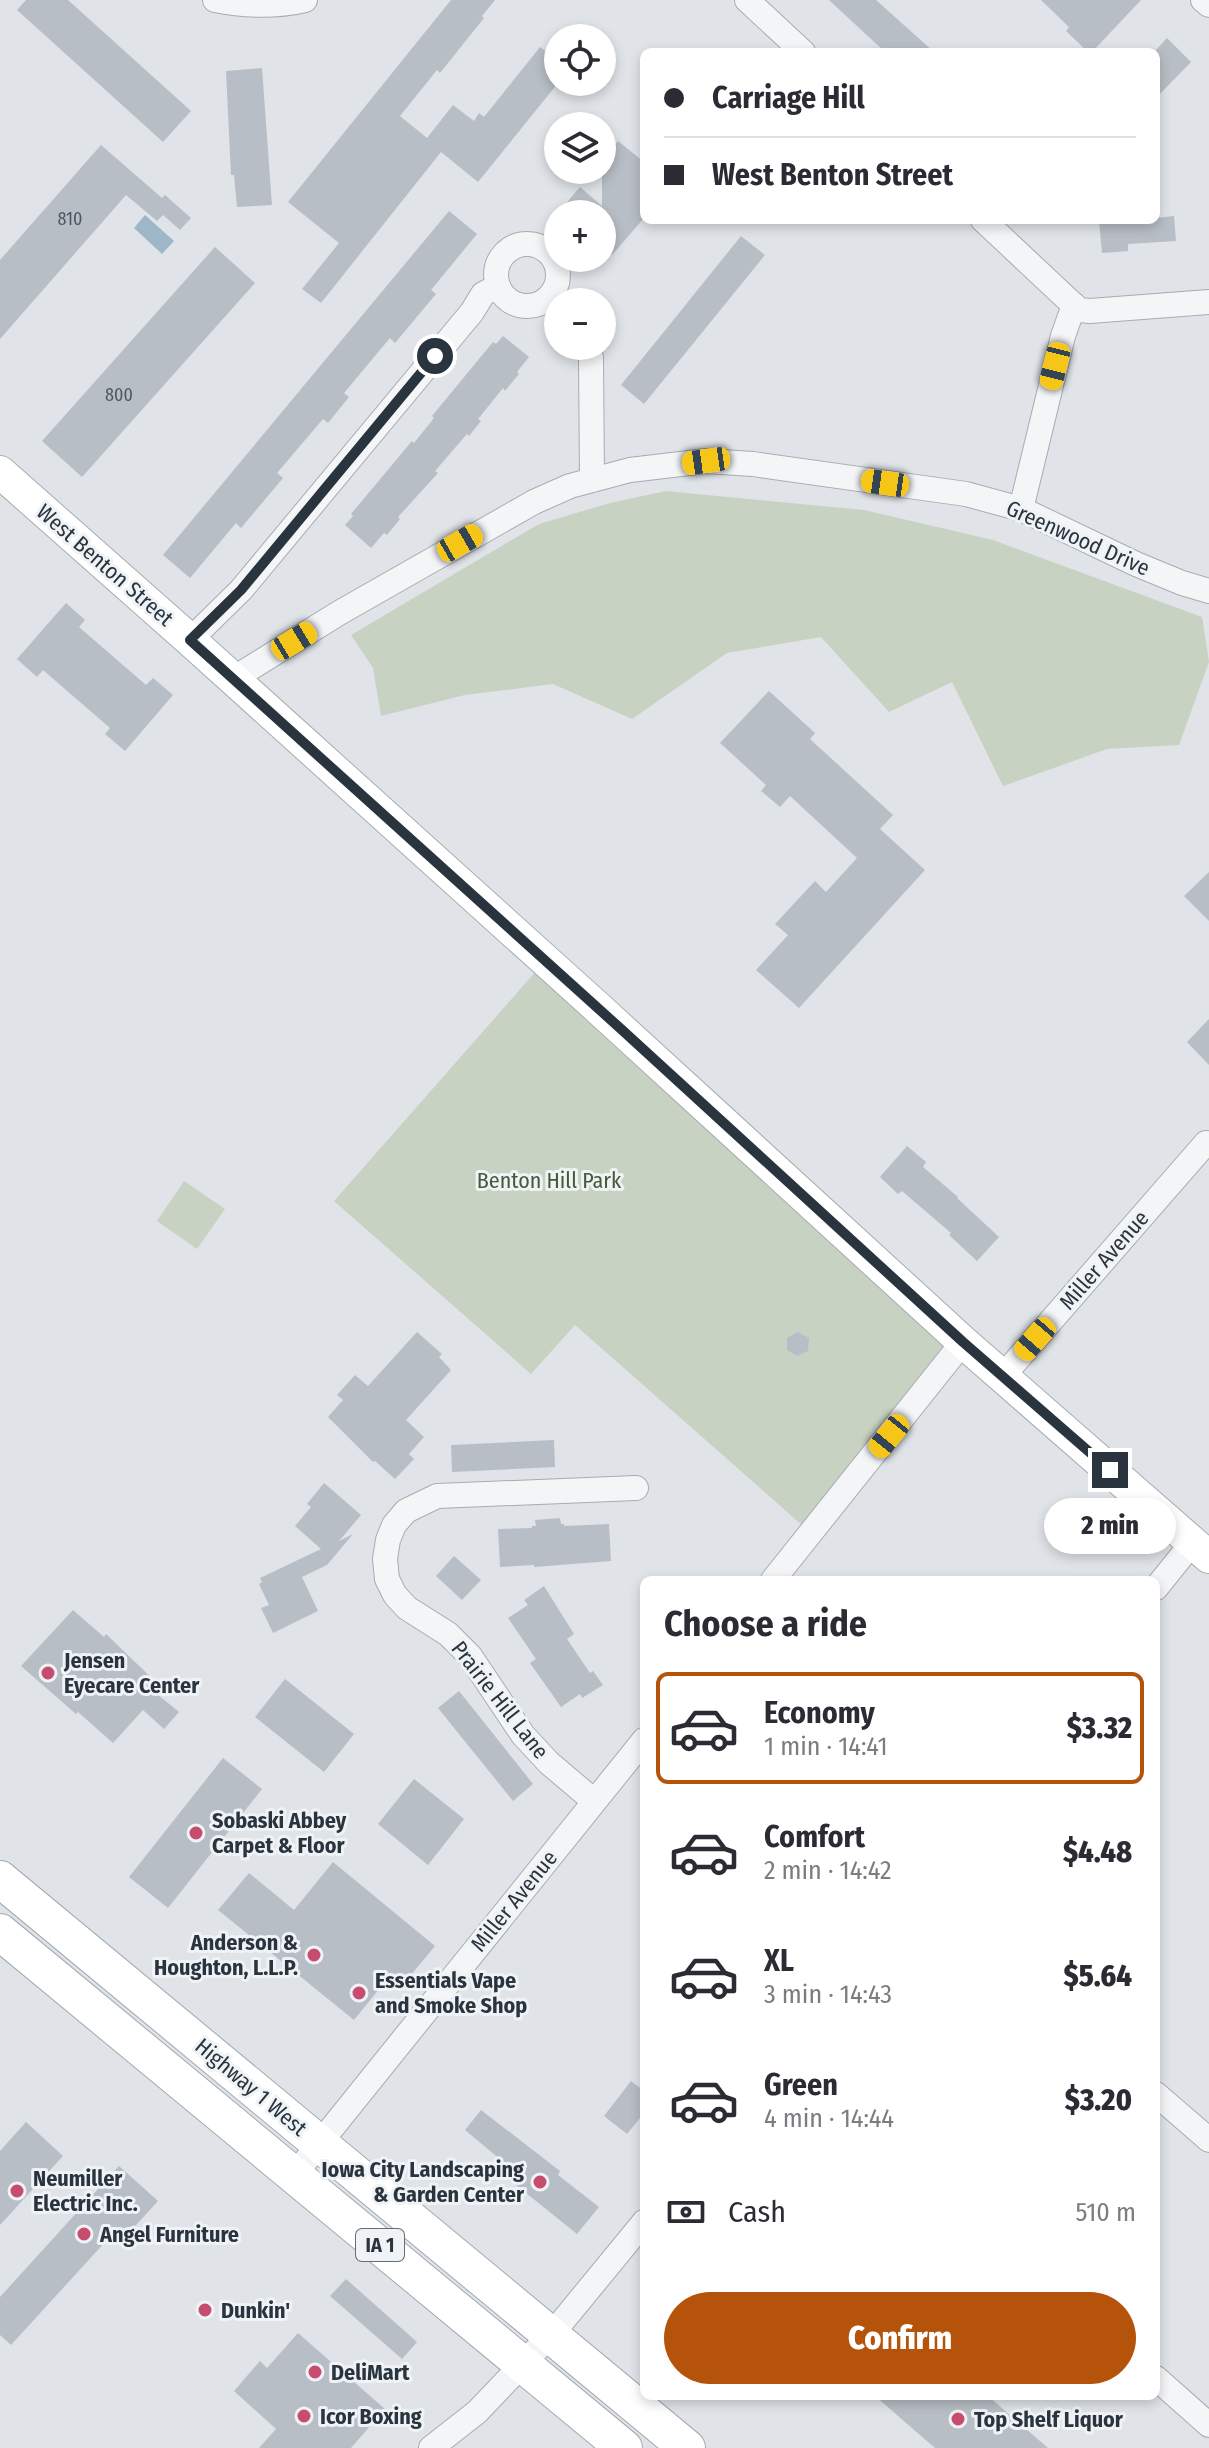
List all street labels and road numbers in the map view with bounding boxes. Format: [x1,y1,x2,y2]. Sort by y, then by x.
street label: Greenwood Drive [1002,494,1154,582]
street label: West Benton Street [31,498,180,632]
street label: Miller Avenue [1054,1205,1154,1315]
street label: Prairie Hill Lane [446,1636,554,1764]
street label: Miller Avenue [465,1845,563,1957]
street label: Highway 1 West [190,2032,313,2142]
road number: IA 1 [356,2229,404,2261]

